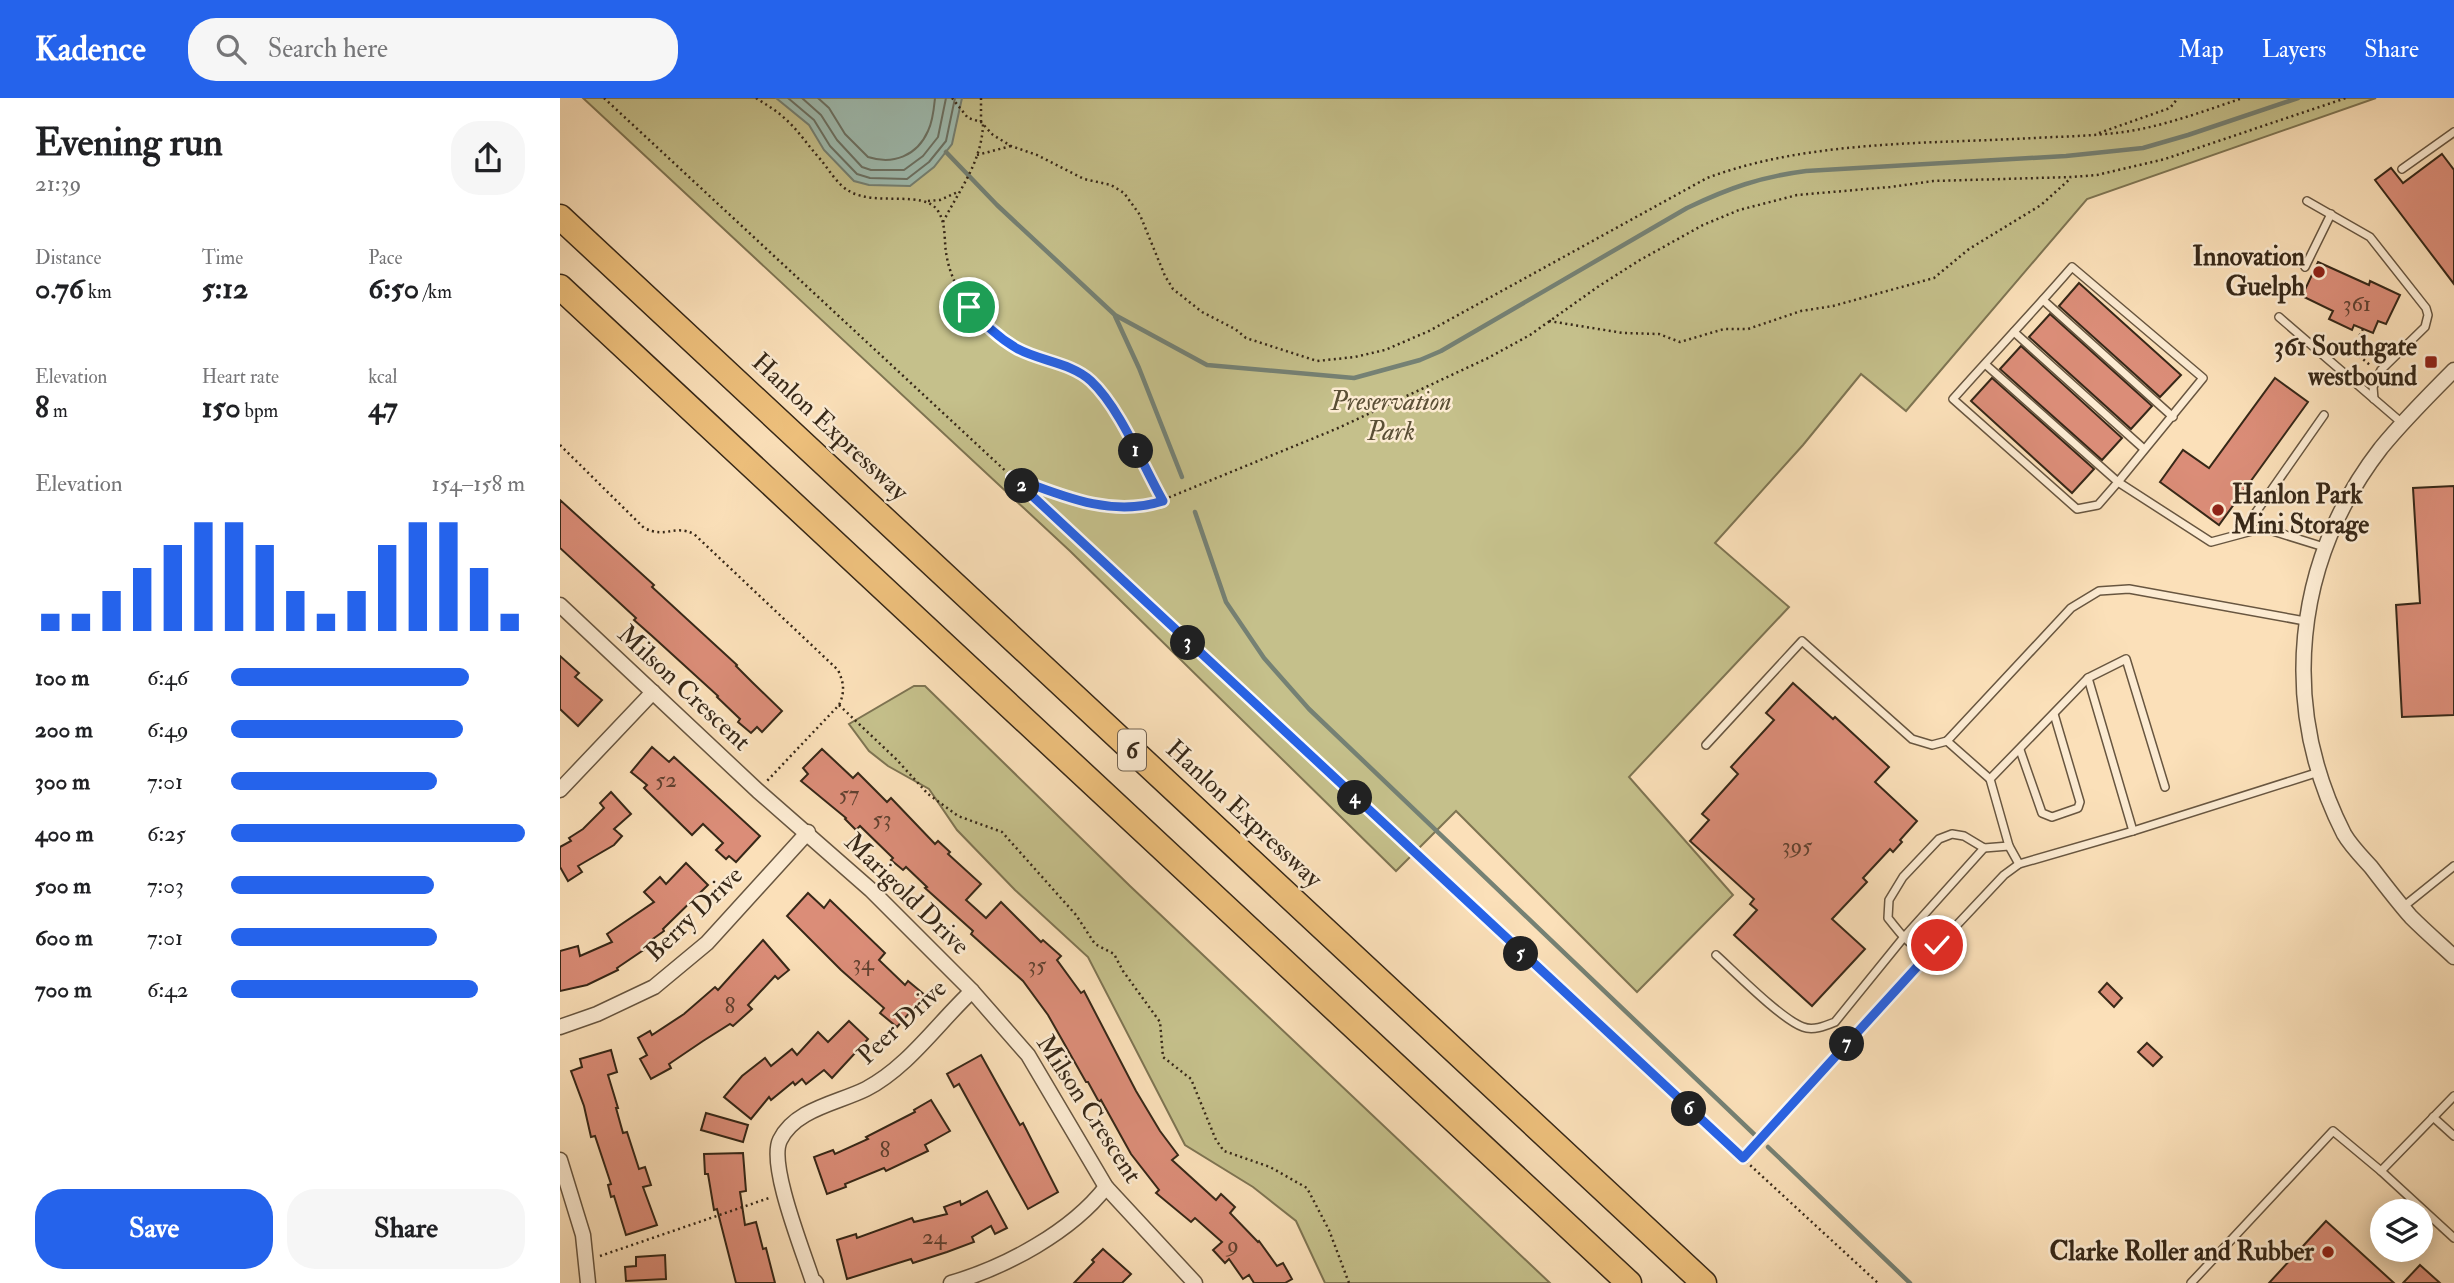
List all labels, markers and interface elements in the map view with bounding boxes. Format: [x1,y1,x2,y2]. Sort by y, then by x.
search box [188,18,678,81]
text: Kadence [35,29,146,70]
icon: search [212,30,250,68]
text: Search here [268,33,388,65]
text: Map [2179,34,2224,65]
text: Layers [2262,34,2326,65]
text: Share [2364,34,2419,65]
text: Evening run [35,119,223,167]
button: share [451,121,525,195]
text: 21:39 [35,169,81,198]
place label: Innovation Guelph [2193,241,2306,304]
text: Distance [35,246,101,270]
text: Time [202,246,243,270]
text: Pace [368,246,402,270]
marker: Innovation Guelph [2311,264,2327,280]
text: 0.76 [35,270,84,307]
text: 5:12 [202,270,248,307]
text: 6:50 [368,270,419,307]
pin [939,277,999,337]
text: km [84,280,112,304]
text: /km [419,280,452,304]
icon: arrive [950,288,988,326]
house number: 361 [2343,289,2371,318]
place label: 361 Southgate westbound [2274,331,2417,393]
street label: Hanlon Expressway [744,346,915,509]
marker: 361 Southgate westbound [2423,354,2439,370]
text: Elevation [35,365,107,389]
text: Heart rate [202,365,279,389]
text: kcal [368,365,397,389]
park label: Preservation Park [1329,386,1452,448]
text: 8 [35,389,49,426]
text: 150 [202,389,241,426]
text: 47 [368,389,398,426]
text: m [49,399,68,423]
text: bpm [241,399,278,423]
pin: 1 [1118,434,1154,468]
text: 1 [1132,438,1139,462]
pin: 2 [1004,468,1040,504]
text: Elevation [35,469,123,498]
text: 154–158 m [432,469,525,498]
text: 2 [1017,473,1026,497]
place label: Hanlon Park Mini Storage [2231,479,2369,542]
marker: Hanlon Park Mini Storage [2210,502,2226,518]
street label: Milson Crescent [611,618,757,758]
pin: 3 [1170,626,1206,660]
text: 3 [1184,630,1191,654]
text: 100 m [35,663,89,692]
text: 6:46 [147,663,188,692]
text: 200 m [35,715,93,744]
text: 6:49 [147,715,188,744]
road number: 6 [1118,730,1146,770]
street label: Hanlon Expressway [1158,733,1329,896]
house number: 52 [655,765,677,794]
text: 300 m [35,767,90,796]
text: 7:01 [147,767,183,796]
house number: 57 [839,779,860,808]
pin: 4 [1338,780,1372,816]
text: 4 [1349,785,1360,809]
house number: 53 [873,804,891,833]
text: 400 m [35,819,94,848]
text: 6:25 [147,819,186,848]
street label: Marigold Drive [838,826,976,962]
house number: 395 [1782,831,1812,860]
street label: Berry Drive [638,859,750,968]
text: 500 m [35,871,91,900]
text: 7:03 [147,871,184,900]
pin [1907,915,1967,975]
text: 600 m [35,923,93,952]
text: 7:01 [147,923,183,952]
icon: check [1918,926,1956,964]
pin: 5 [1504,936,1538,972]
text: 5 [1516,941,1525,965]
house number: 34 [852,948,875,977]
house number: 35 [1028,950,1046,979]
street label: Peer Drive [851,972,954,1072]
text: 700 m [35,975,92,1004]
text: 6:42 [147,975,188,1004]
house number: 8 [725,991,736,1020]
pin: 7 [1830,1026,1864,1062]
street label: Milson Crescent [1029,1029,1149,1189]
text: 7 [1842,1031,1851,1055]
pin: 6 [1672,1091,1706,1126]
text: 6 [1684,1096,1693,1120]
house number: 8 [880,1135,891,1164]
button: Save [35,1189,273,1269]
button: Share [287,1189,525,1269]
map controls [2370,1199,2433,1262]
button: layers [2370,1199,2433,1262]
house number: 24 [922,1222,948,1251]
house number: 9 [1225,1230,1239,1259]
place label: Clarke Roller and Rubber [2050,1236,2314,1268]
marker: Clarke Roller and Rubber [2320,1244,2336,1260]

